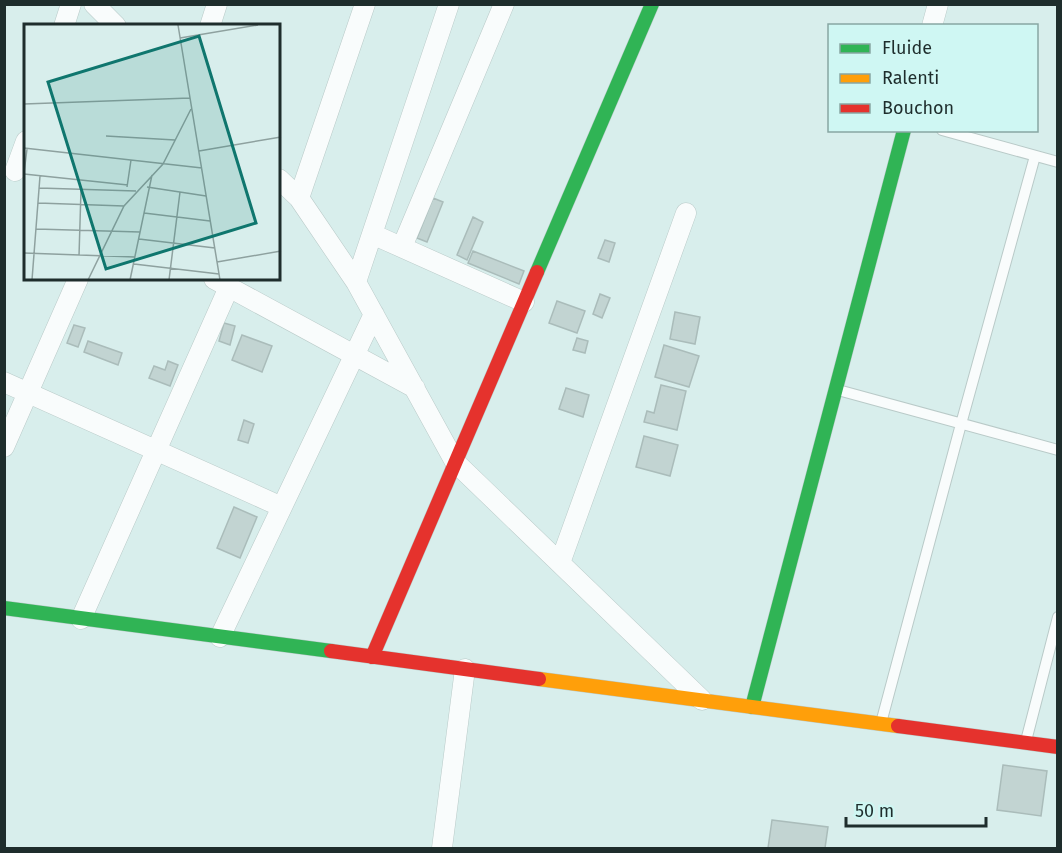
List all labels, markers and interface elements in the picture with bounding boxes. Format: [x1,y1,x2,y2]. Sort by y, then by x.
inset map [24,24,280,280]
legend [828,24,1038,132]
text: Fluide [882,37,932,59]
text: Ralenti [882,67,939,89]
text: Bouchon [882,97,954,119]
scale bar [846,790,986,828]
text: 50 m [855,800,894,822]

